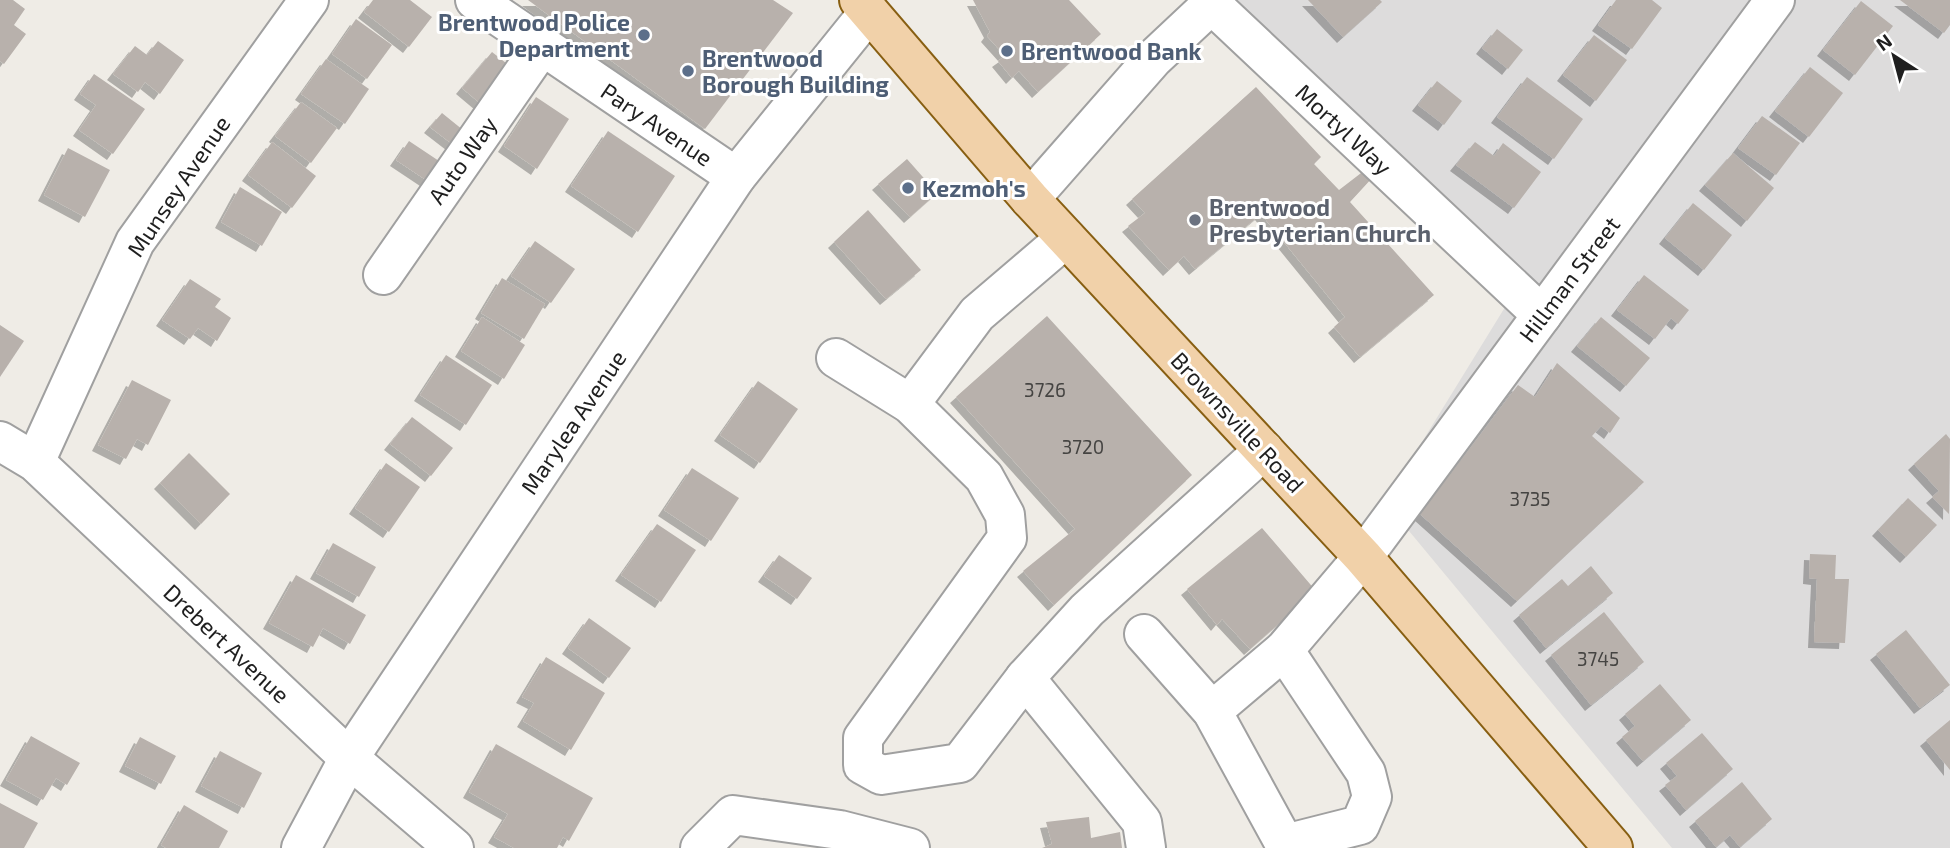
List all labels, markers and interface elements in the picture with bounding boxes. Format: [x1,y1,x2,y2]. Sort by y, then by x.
place label: Brentwood Police Department [438,8,630,62]
north arrow [1859,21,1929,91]
marker: Brentwood Police Department [636,27,652,43]
text: N [1871,29,1896,55]
place label: Brentwood Bank [1021,37,1201,65]
marker: Brentwood Bank [999,43,1015,59]
place label: Brentwood Borough Building [702,44,889,98]
marker: Brentwood Borough Building [680,63,696,79]
street label: Pary Avenue [596,76,718,172]
street label: Mortyl Way [1290,78,1398,180]
street label: Munsey Avenue [121,110,235,262]
street label: Auto Way [422,111,502,209]
place label: Kezmoh's [922,174,1026,202]
marker: Kezmoh's [900,180,916,196]
place label: Brentwood Presbyterian Church [1209,193,1431,247]
street label: Hillman Street [1513,211,1625,347]
marker: Brentwood Presbyterian Church [1187,212,1203,228]
street label: Marylea Avenue [515,345,631,499]
street label: Brownsville Road [1166,346,1310,498]
house number: 3726 [1024,378,1066,401]
house number: 3720 [1062,435,1104,458]
house number: 3735 [1509,487,1551,510]
street label: Drebert Avenue [158,578,296,708]
house number: 3745 [1577,647,1619,670]

